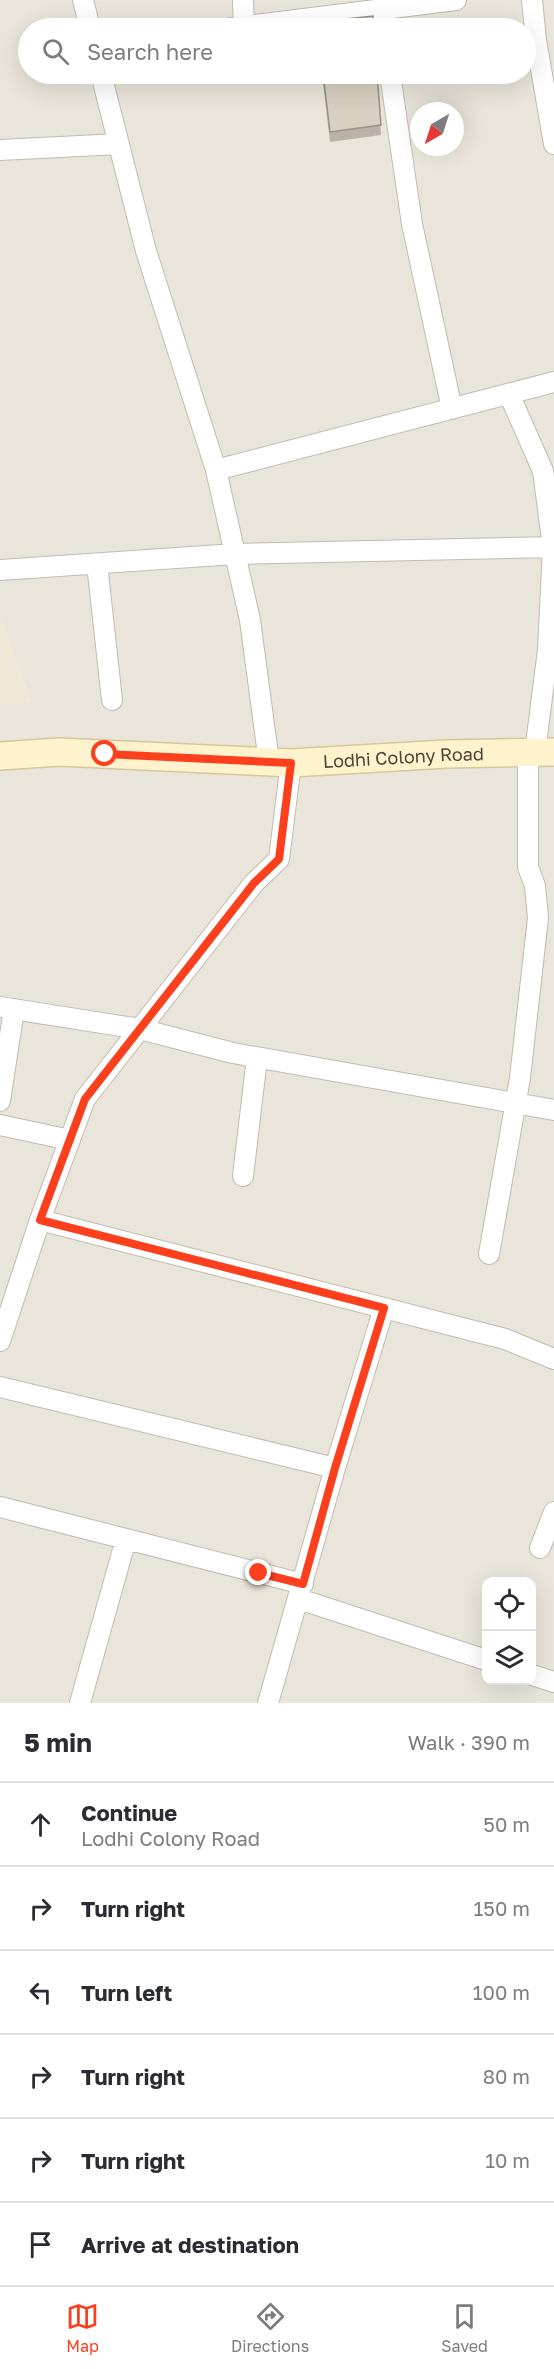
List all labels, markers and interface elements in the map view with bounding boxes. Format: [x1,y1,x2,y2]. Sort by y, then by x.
search box [18,18,536,84]
icon: search [39,35,72,68]
text: Search here [87,38,213,65]
north arrow [410,102,464,156]
route start [91,740,117,766]
street label: Lodhi Colony Road [322,742,484,772]
route end [245,1559,271,1585]
map controls [482,1577,536,1685]
button: locate [482,1577,536,1631]
button: layers [482,1631,536,1685]
text: 5 min [24,1727,92,1758]
text: Walk · 390 m [408,1730,530,1754]
text: Continue [81,1799,177,1826]
icon: ahead [24,1808,57,1841]
text: 50 m [483,1812,530,1836]
text: Lodhi Colony Road [81,1826,260,1850]
icon: right [24,1892,57,1925]
text: Turn right [81,1895,185,1922]
text: 150 m [474,1896,530,1920]
icon: left [24,1976,57,2009]
text: Turn left [81,1979,172,2006]
text: 100 m [473,1980,530,2004]
icon: right [24,2060,57,2093]
text: Turn right [81,2063,185,2090]
text: 80 m [483,2064,530,2088]
icon: right [24,2144,57,2177]
text: Turn right [81,2147,185,2174]
text: 10 m [485,2148,530,2172]
icon: arrive [24,2228,57,2261]
text: Arrive at destination [81,2231,299,2258]
tab: Map [66,2300,99,2356]
tab: Directions [231,2300,309,2356]
tab: Saved [441,2300,488,2356]

